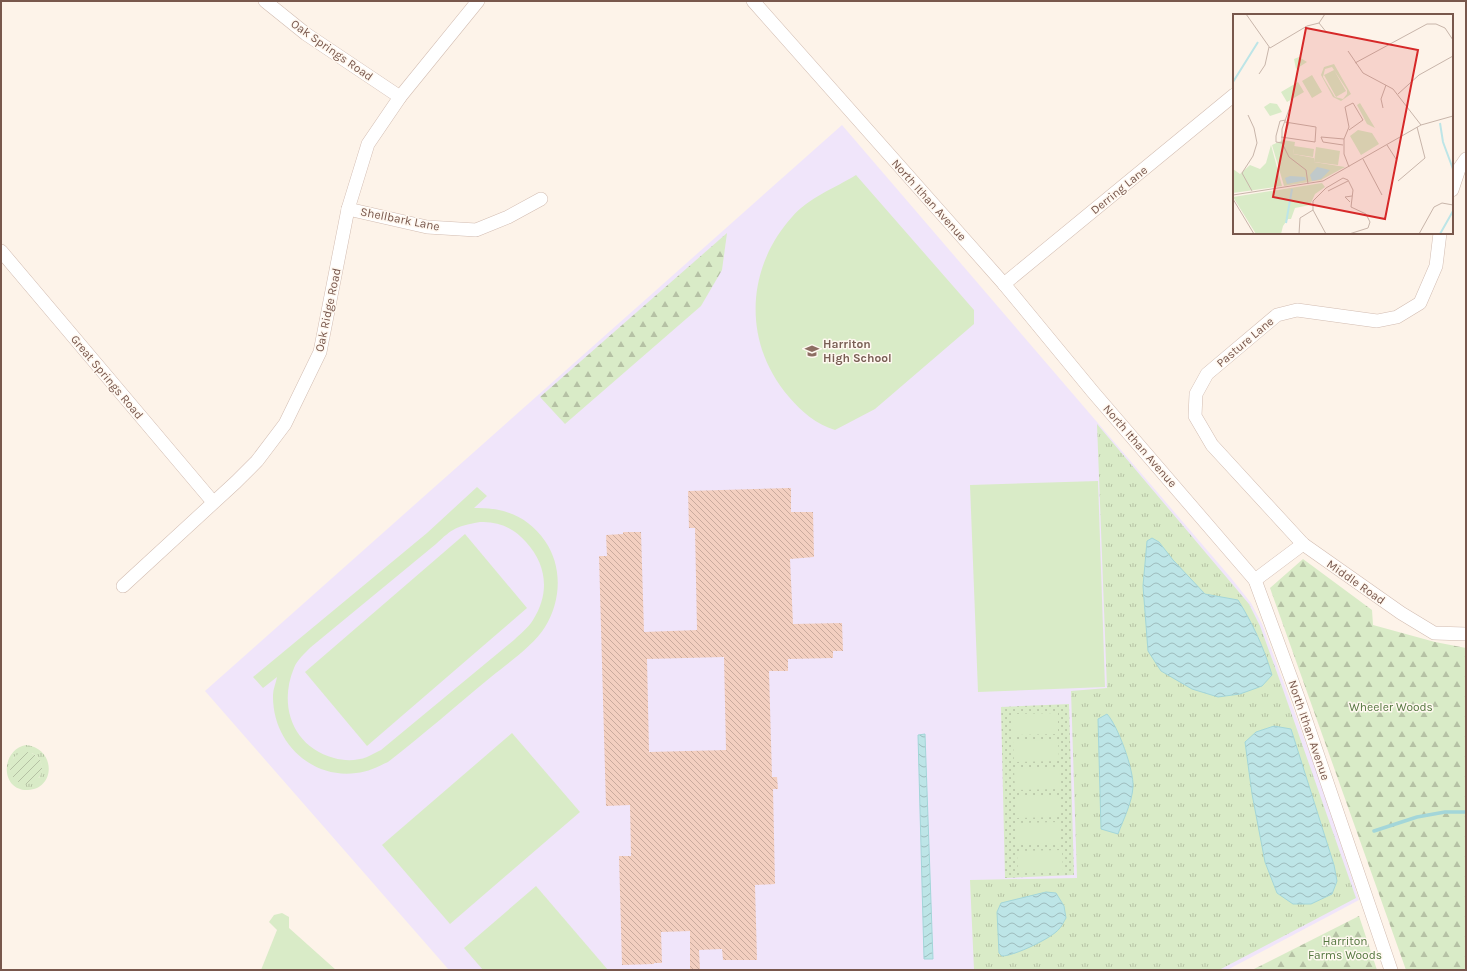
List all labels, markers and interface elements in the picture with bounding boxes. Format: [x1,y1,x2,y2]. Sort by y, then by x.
inset map [1233,14,1453,234]
street label: Oak Springs Road [288,16,376,84]
street label: North Ithan Avenue [889,156,969,244]
street label: Derring Lane [1088,163,1150,217]
street label: Shellbark Lane [359,204,441,234]
street label: Oak Ridge Road [312,267,344,353]
street label: Pasture Lane [1214,314,1276,370]
street label: Great Springs Road [68,332,146,422]
place label: Harriton High School [823,337,892,365]
school or university icon: Harriton High School [804,343,820,359]
street label: North Ithan Avenue [1100,402,1180,490]
street label: Middle Road [1324,557,1388,607]
street label: North Ithan Avenue [1285,678,1333,782]
park label: Wheeler Woods [1349,700,1433,714]
park label: Harriton Farms Woods [1308,934,1382,962]

